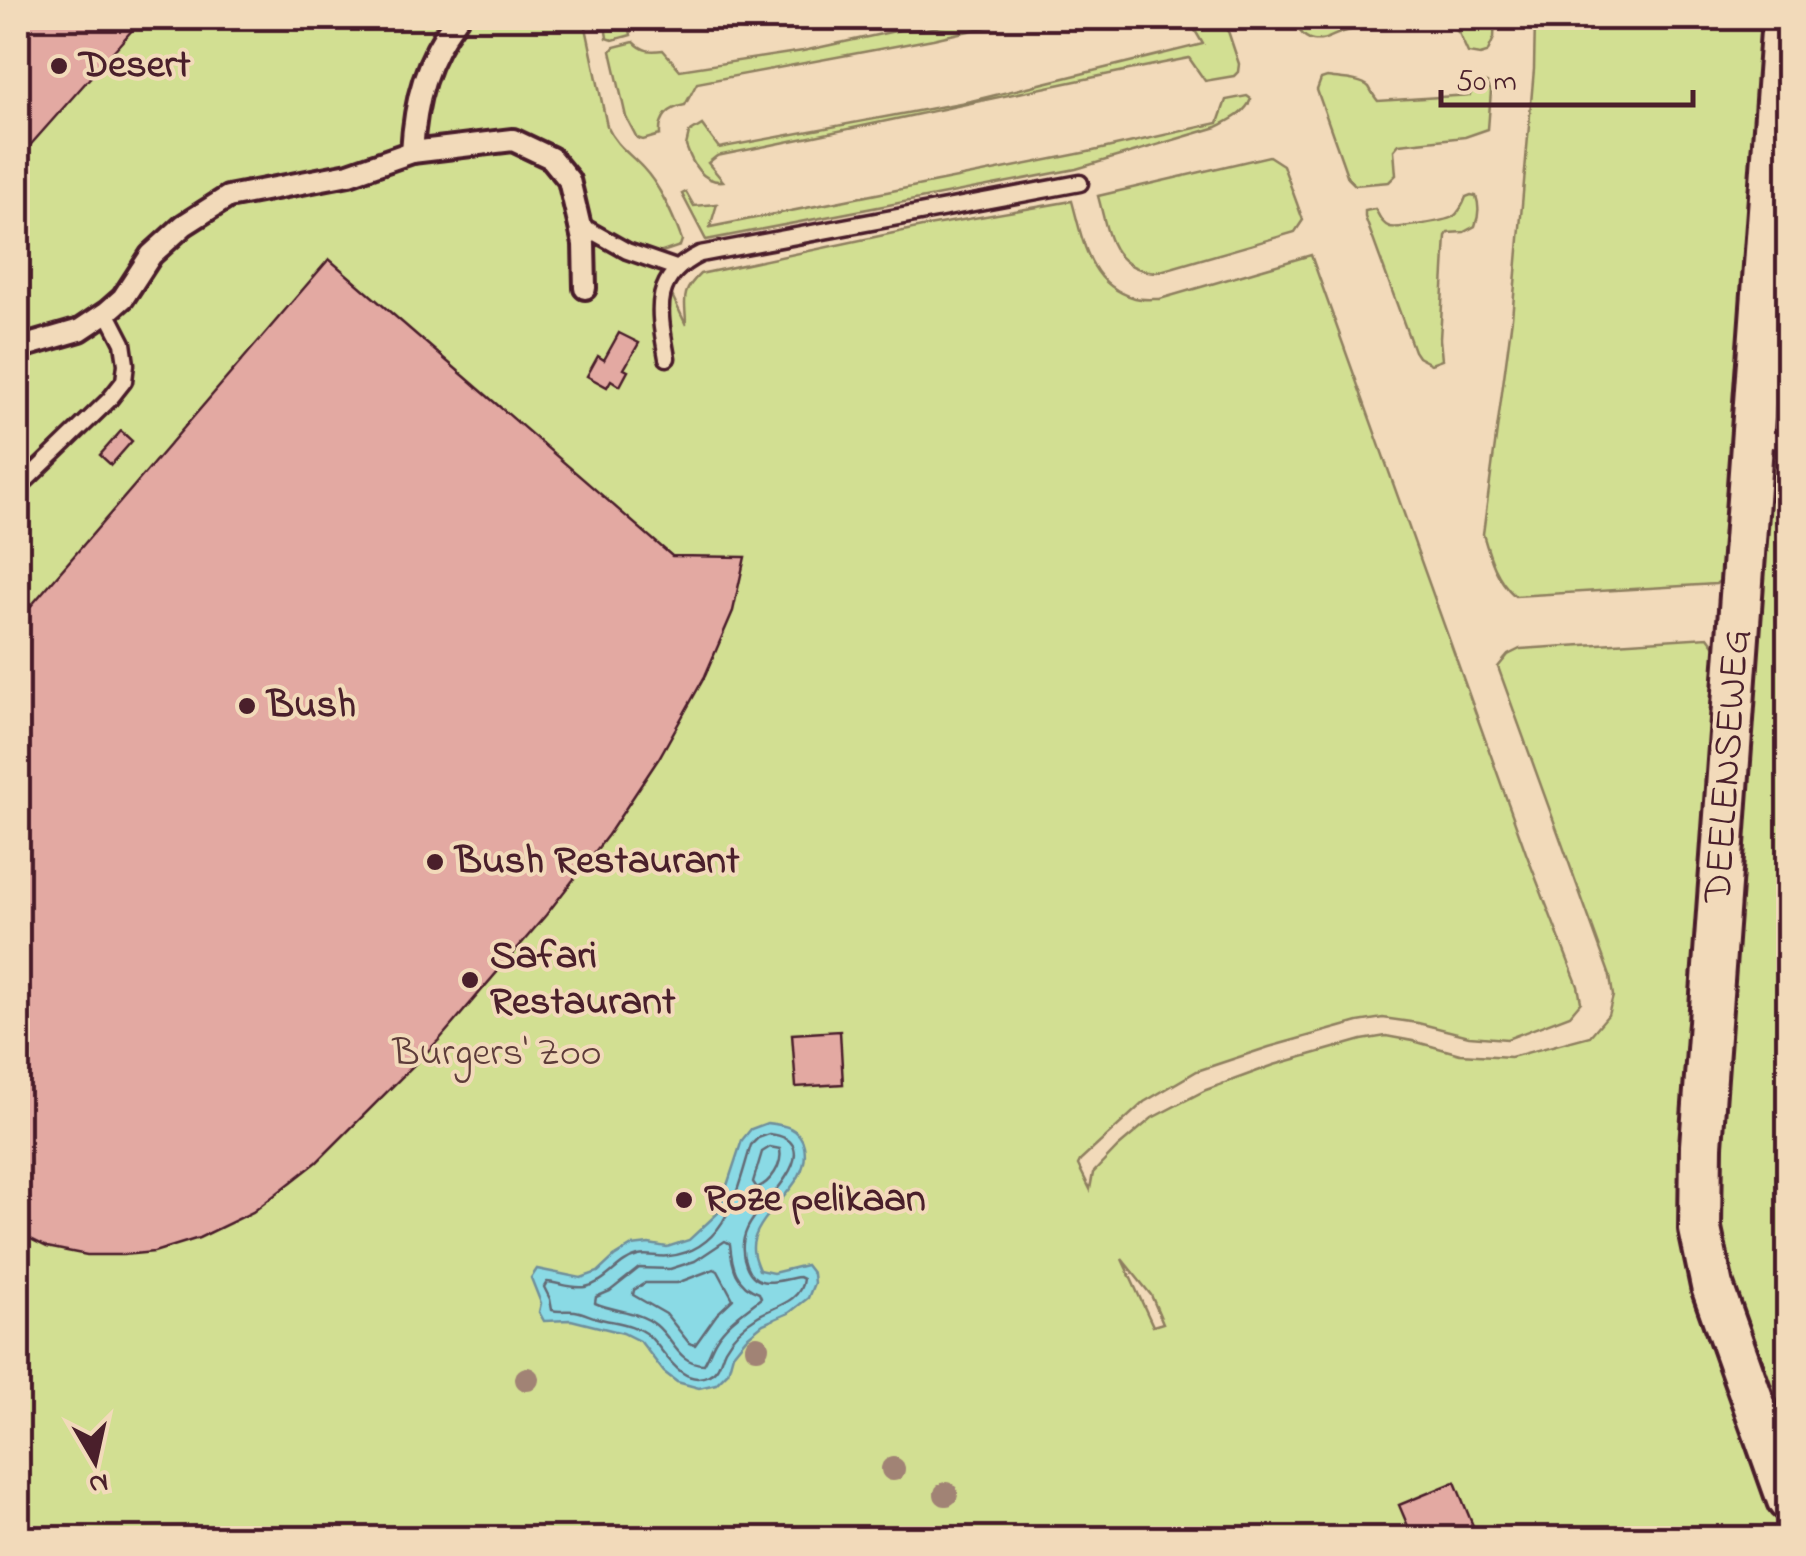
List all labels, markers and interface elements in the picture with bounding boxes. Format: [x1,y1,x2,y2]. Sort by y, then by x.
place label: Desert [77,37,191,96]
scale bar [1441,45,1694,107]
marker: Desert [48,55,70,77]
text: 50 m [1456,61,1517,105]
street label: DEELENSEWEG [1690,627,1768,906]
place label: Bush [265,677,356,736]
marker: Bush [236,695,258,717]
place label: Bush Restaurant [453,833,740,892]
marker: Bush Restaurant [424,851,446,873]
place label: Safari Restaurant [490,928,676,1033]
marker: Safari Restaurant [459,969,481,991]
park label: Burgers' Zoo [391,1025,602,1084]
place label: Roze pelikaan [704,1171,926,1230]
marker: Roze pelikaan [673,1189,695,1211]
north arrow [45,1411,145,1511]
text: N [86,1461,111,1504]

